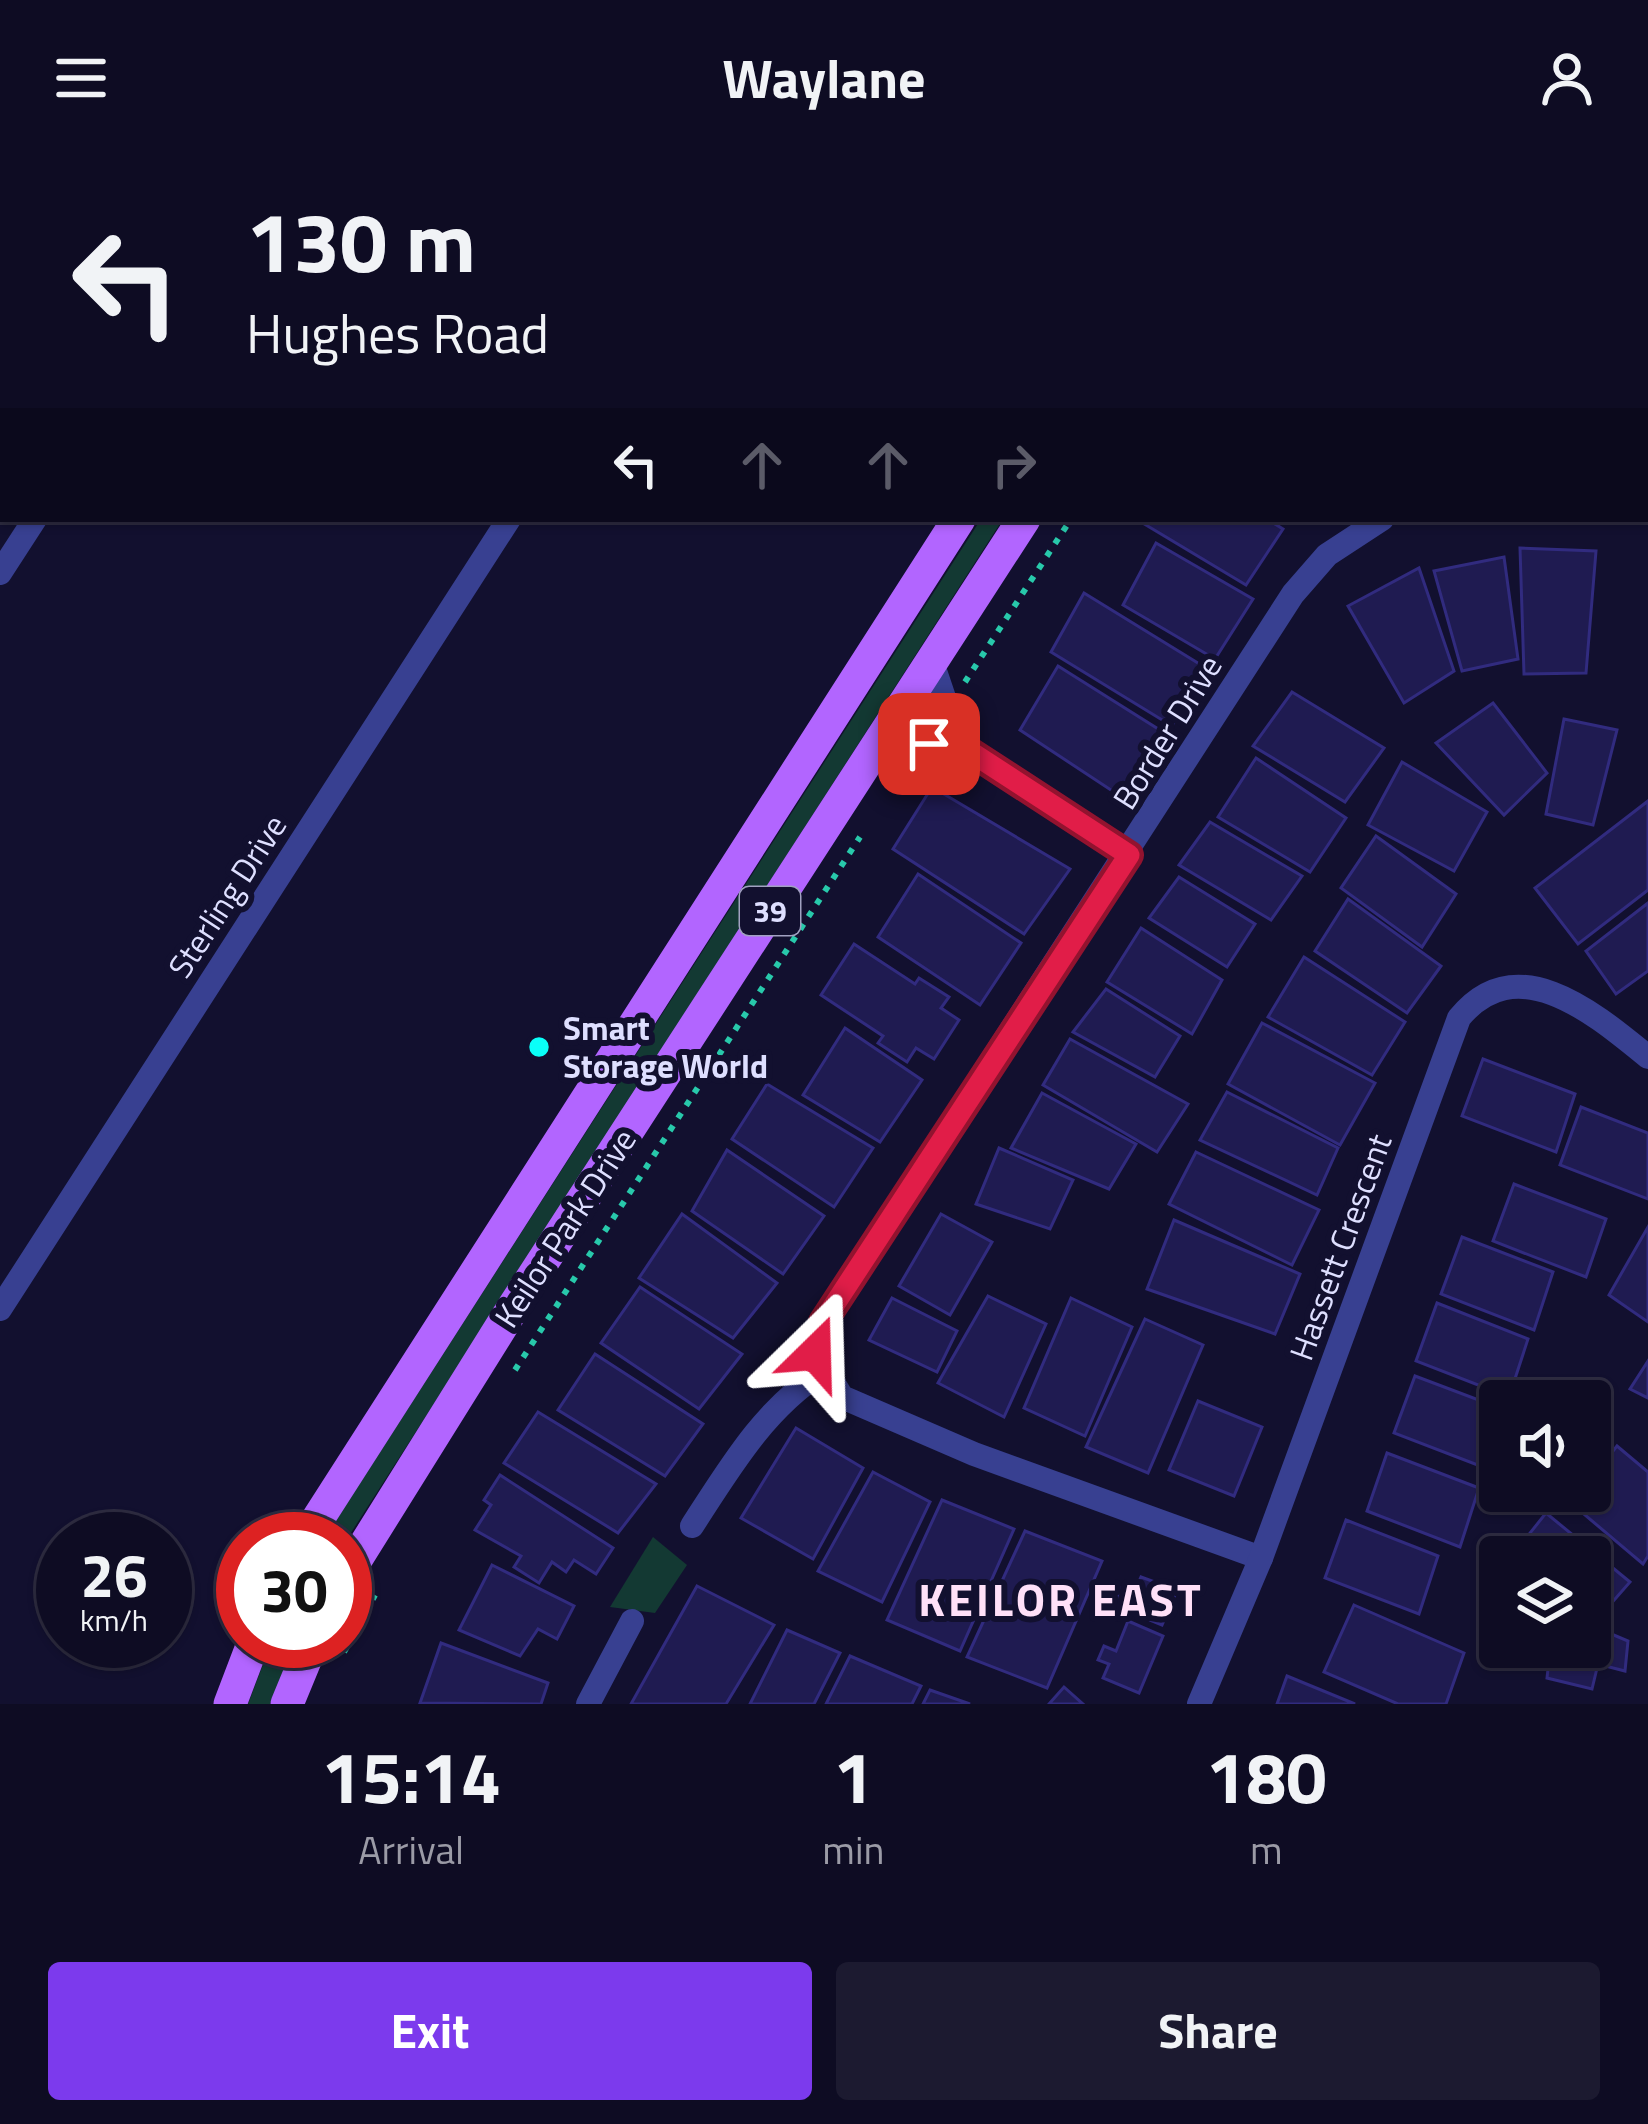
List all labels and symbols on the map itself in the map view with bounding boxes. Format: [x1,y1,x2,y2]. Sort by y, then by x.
street label: Border Drive [1100,645,1234,819]
pin [878,693,980,795]
street label: Sterling Drive [155,804,299,988]
road number: 39 [740,887,800,935]
place label: Smart Storage World [563,1003,768,1091]
marker: Smart Storage World [526,1034,552,1060]
street label: Keilor Park Drive [482,1119,648,1337]
street label: Hassett Crescent [1276,1126,1404,1367]
position arrow [752,1290,878,1416]
speed limit sign: 30 [216,1512,372,1668]
district label: KEILOR EAST [918,1565,1204,1633]

